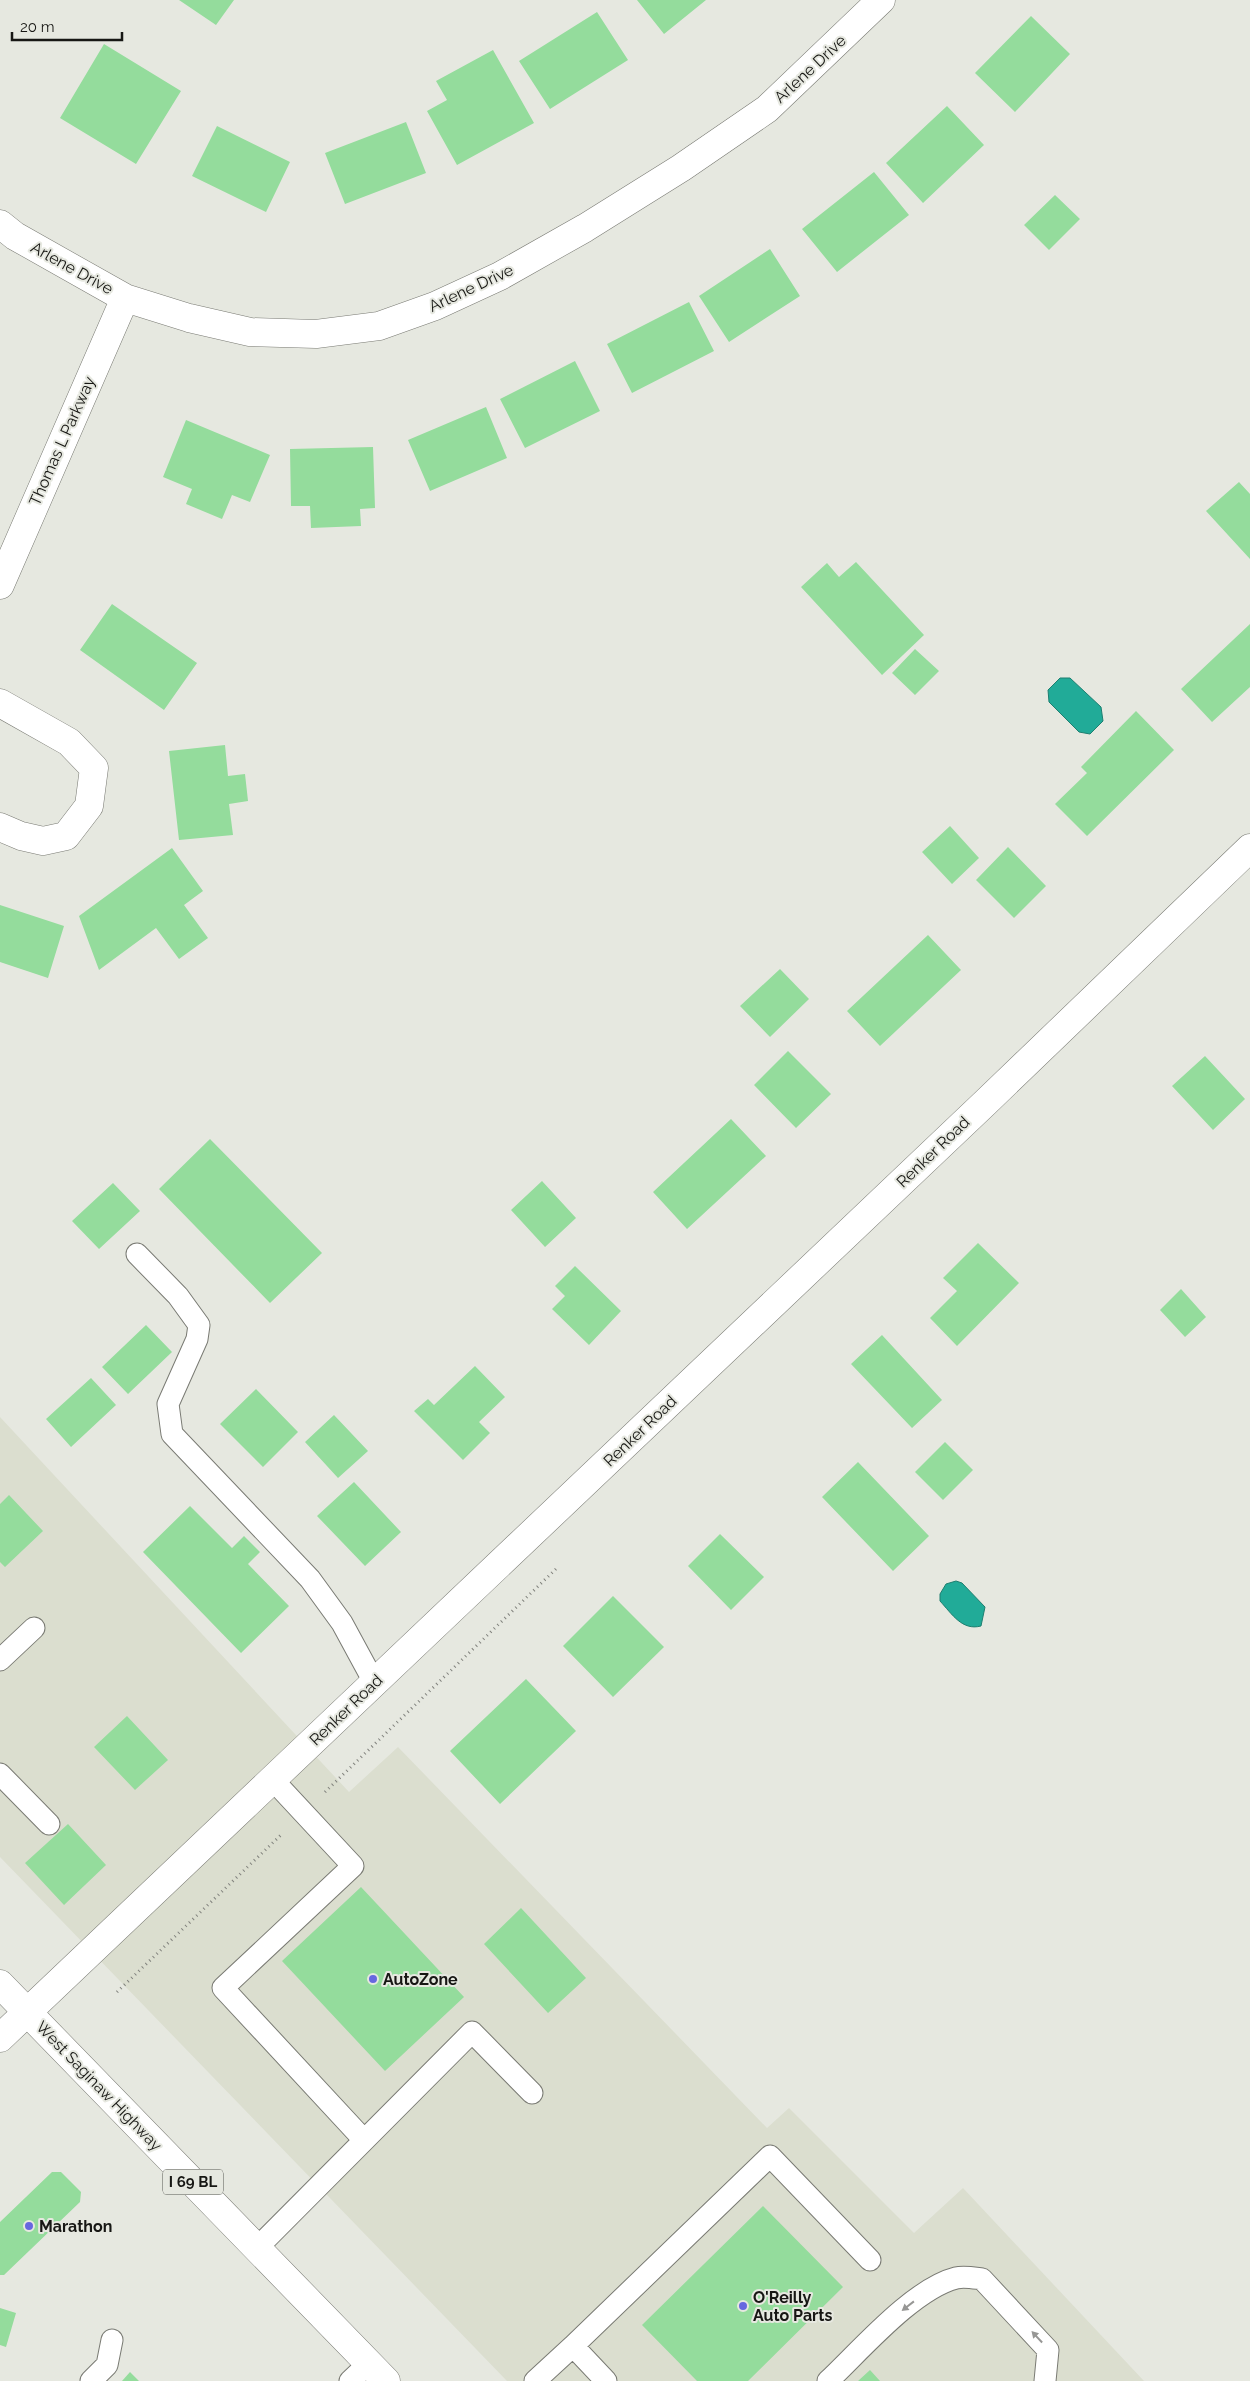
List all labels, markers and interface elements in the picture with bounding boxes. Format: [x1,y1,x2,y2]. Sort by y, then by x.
scale bar [12,10,122,42]
text: 20 m [20,18,55,36]
street label: Arlene Drive [770,31,850,107]
street label: Arlene Drive [28,238,116,298]
street label: Arlene Drive [426,260,516,316]
street label: Thomas L Parkway [25,373,99,509]
street label: Renker Road [893,1112,973,1191]
street label: Renker Road [600,1391,680,1470]
street label: Renker Road [306,1670,386,1749]
place label: AutoZone [383,1970,458,1989]
marker: AutoZone [367,1973,379,1985]
street label: West Saginaw Highway [32,2017,166,2155]
road number: I 69 BL [163,2170,223,2194]
place label: Marathon [39,2217,112,2236]
marker: Marathon [23,2220,35,2232]
place label: O'Reilly Auto Parts [753,2288,832,2325]
marker: O'Reilly Auto Parts [737,2300,749,2312]
one-way arrow [902,2300,915,2311]
one-way arrow [1031,2331,1043,2343]

